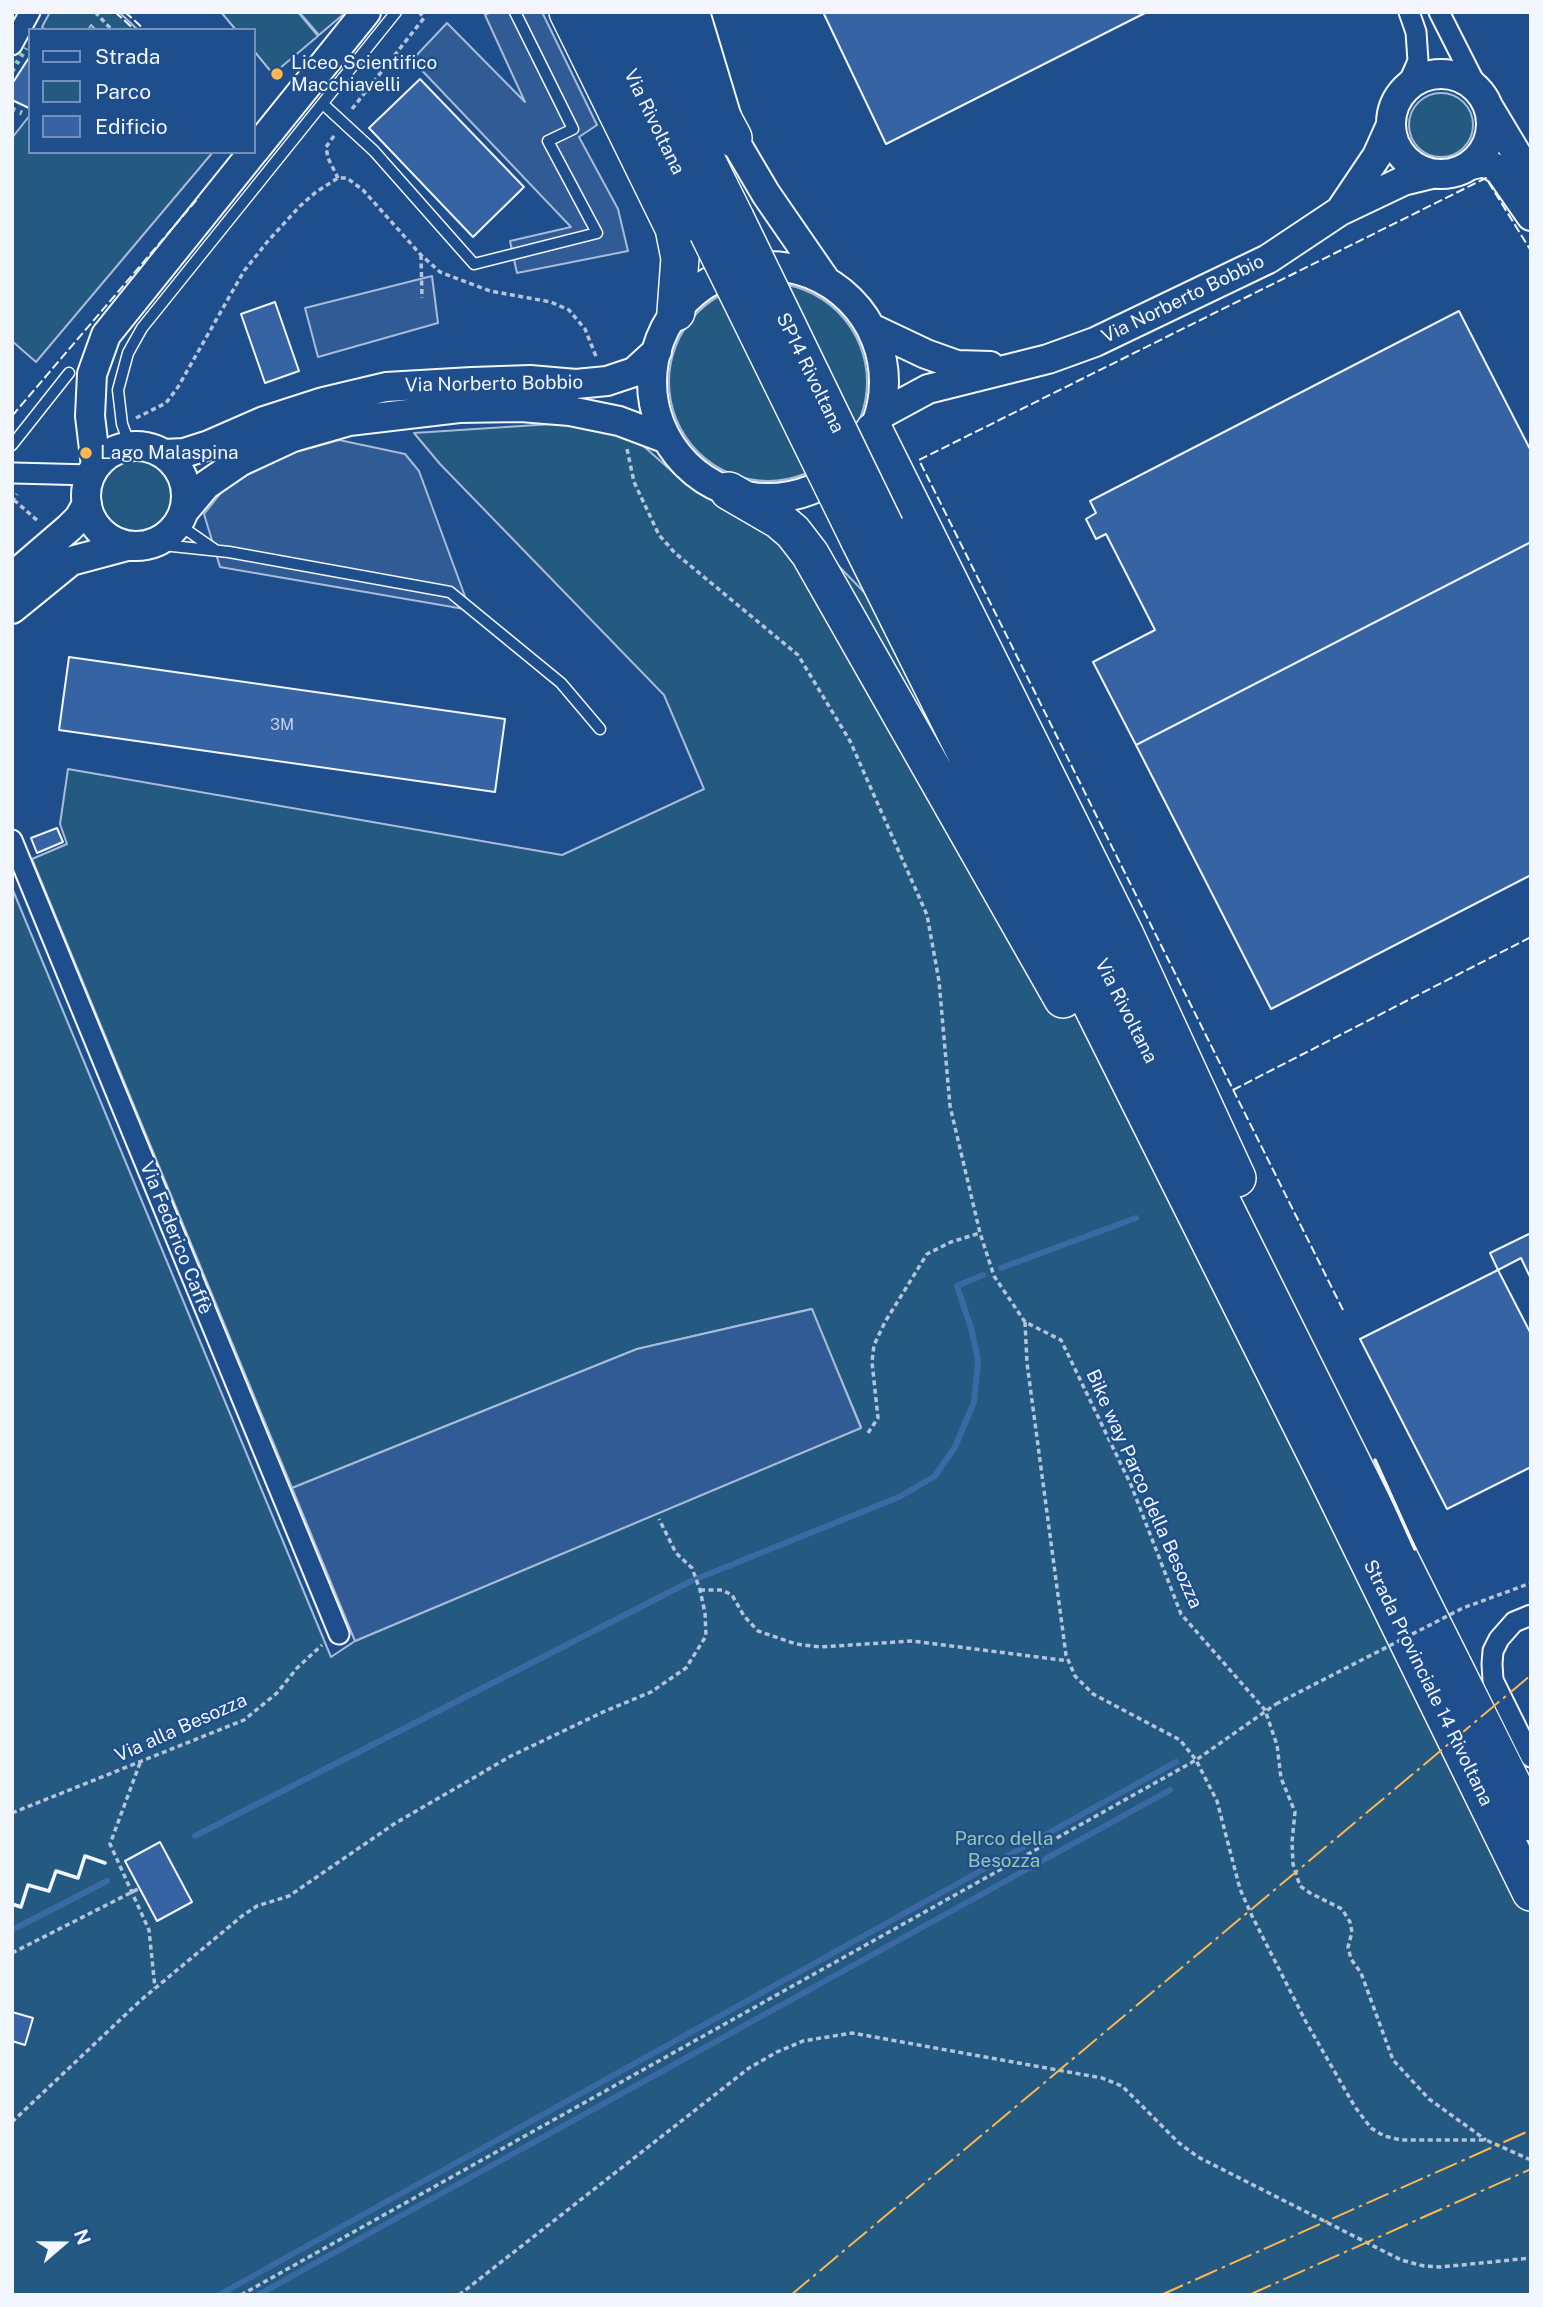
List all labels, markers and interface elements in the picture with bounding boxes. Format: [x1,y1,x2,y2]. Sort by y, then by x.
legend [28,28,256,154]
text: Strada [95,44,160,69]
place label: Liceo Scientifico Macchiavelli [291,52,437,96]
marker: Liceo Scientifico Macchiavelli [269,66,285,82]
street label: Via Rivoltana [619,66,689,178]
text: Parco [95,79,151,104]
text: Edificio [95,114,168,139]
street label: Via Norberto Bobbio [1098,250,1268,348]
street label: SP14 Rivoltana [771,309,849,437]
street label: Via Norberto Bobbio [405,371,583,397]
place label: Lago Malaspina [100,442,239,464]
marker: Lago Malaspina [78,445,94,461]
house number: 3M [270,715,294,735]
street label: Via Rivoltana [1090,955,1162,1067]
street label: Via Federico Caffè [135,1158,217,1318]
street label: Bike way Parco della Besozza [1081,1366,1207,1612]
street label: Strada Provinciale 14 Rivoltana [1358,1556,1498,1810]
street label: Via alla Besozza [111,1689,251,1767]
park label: Parco della Besozza [954,1828,1054,1872]
north arrow [28,2209,98,2279]
text: N [70,2226,96,2248]

